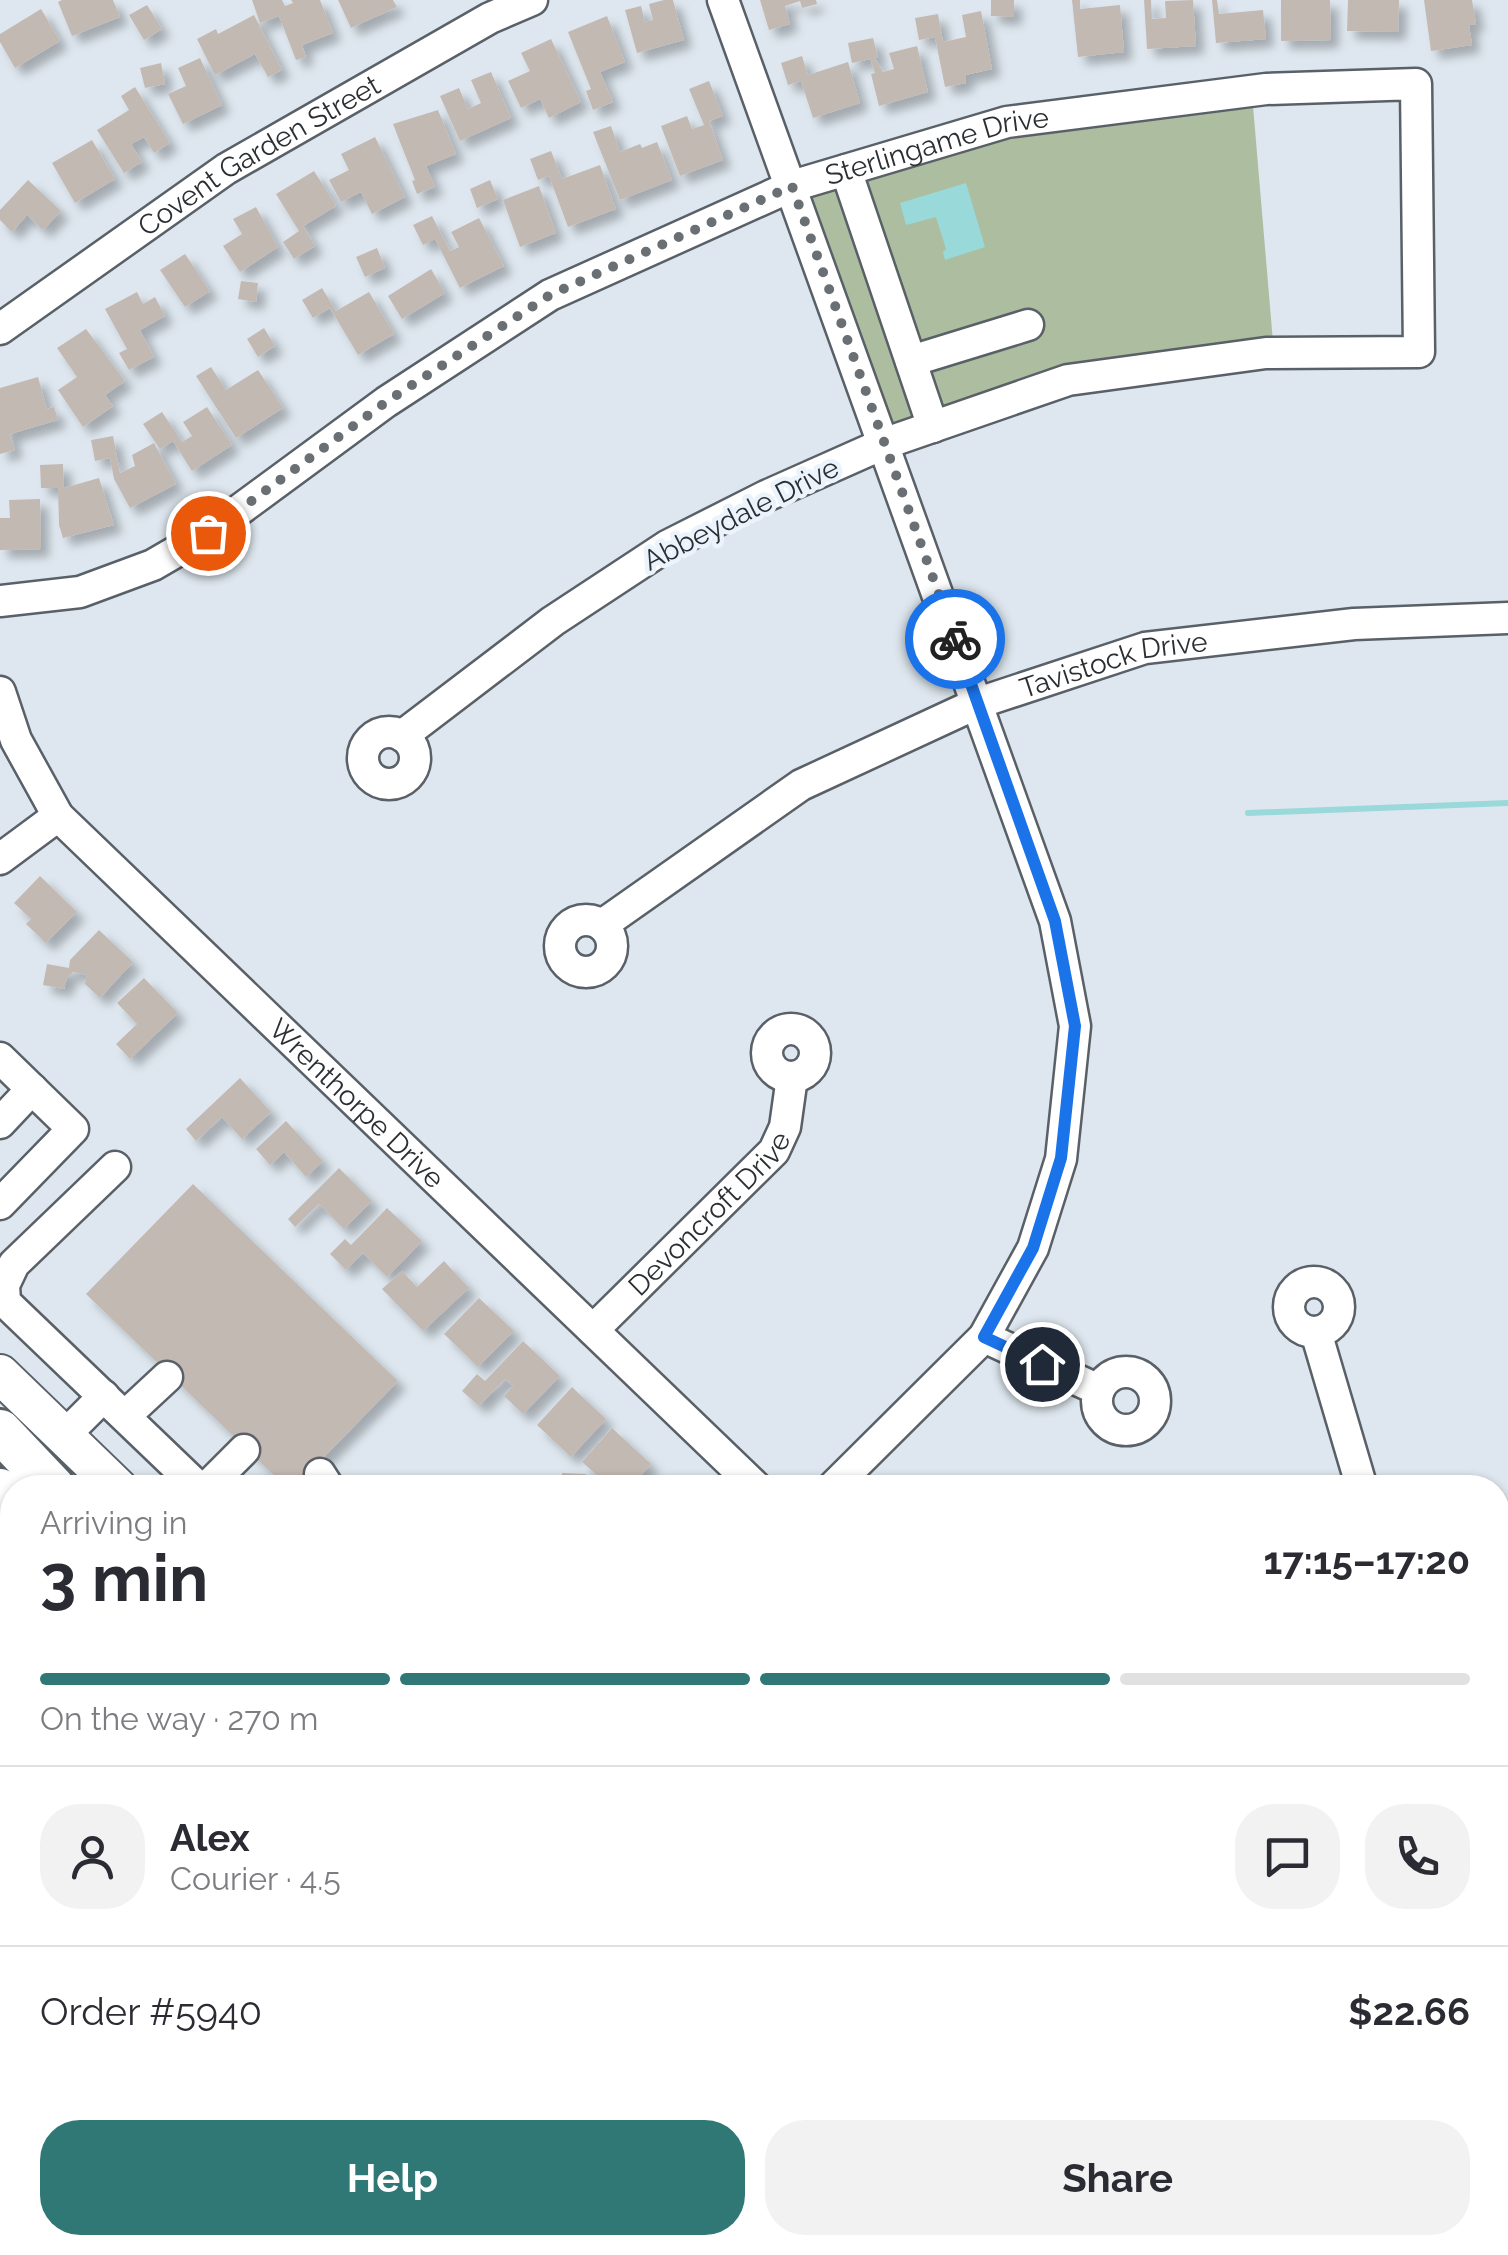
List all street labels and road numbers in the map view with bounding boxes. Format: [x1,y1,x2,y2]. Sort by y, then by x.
street label: Covent Garden Street [131,68,386,243]
street label: Sterlingame Drive [821,100,1051,192]
street label: Abbeydale Drive [638,451,844,577]
street label: Tavistock Drive [1015,624,1209,705]
street label: Wrenthorpe Drive [263,1012,451,1195]
street label: Devoncroft Drive [621,1127,797,1302]

